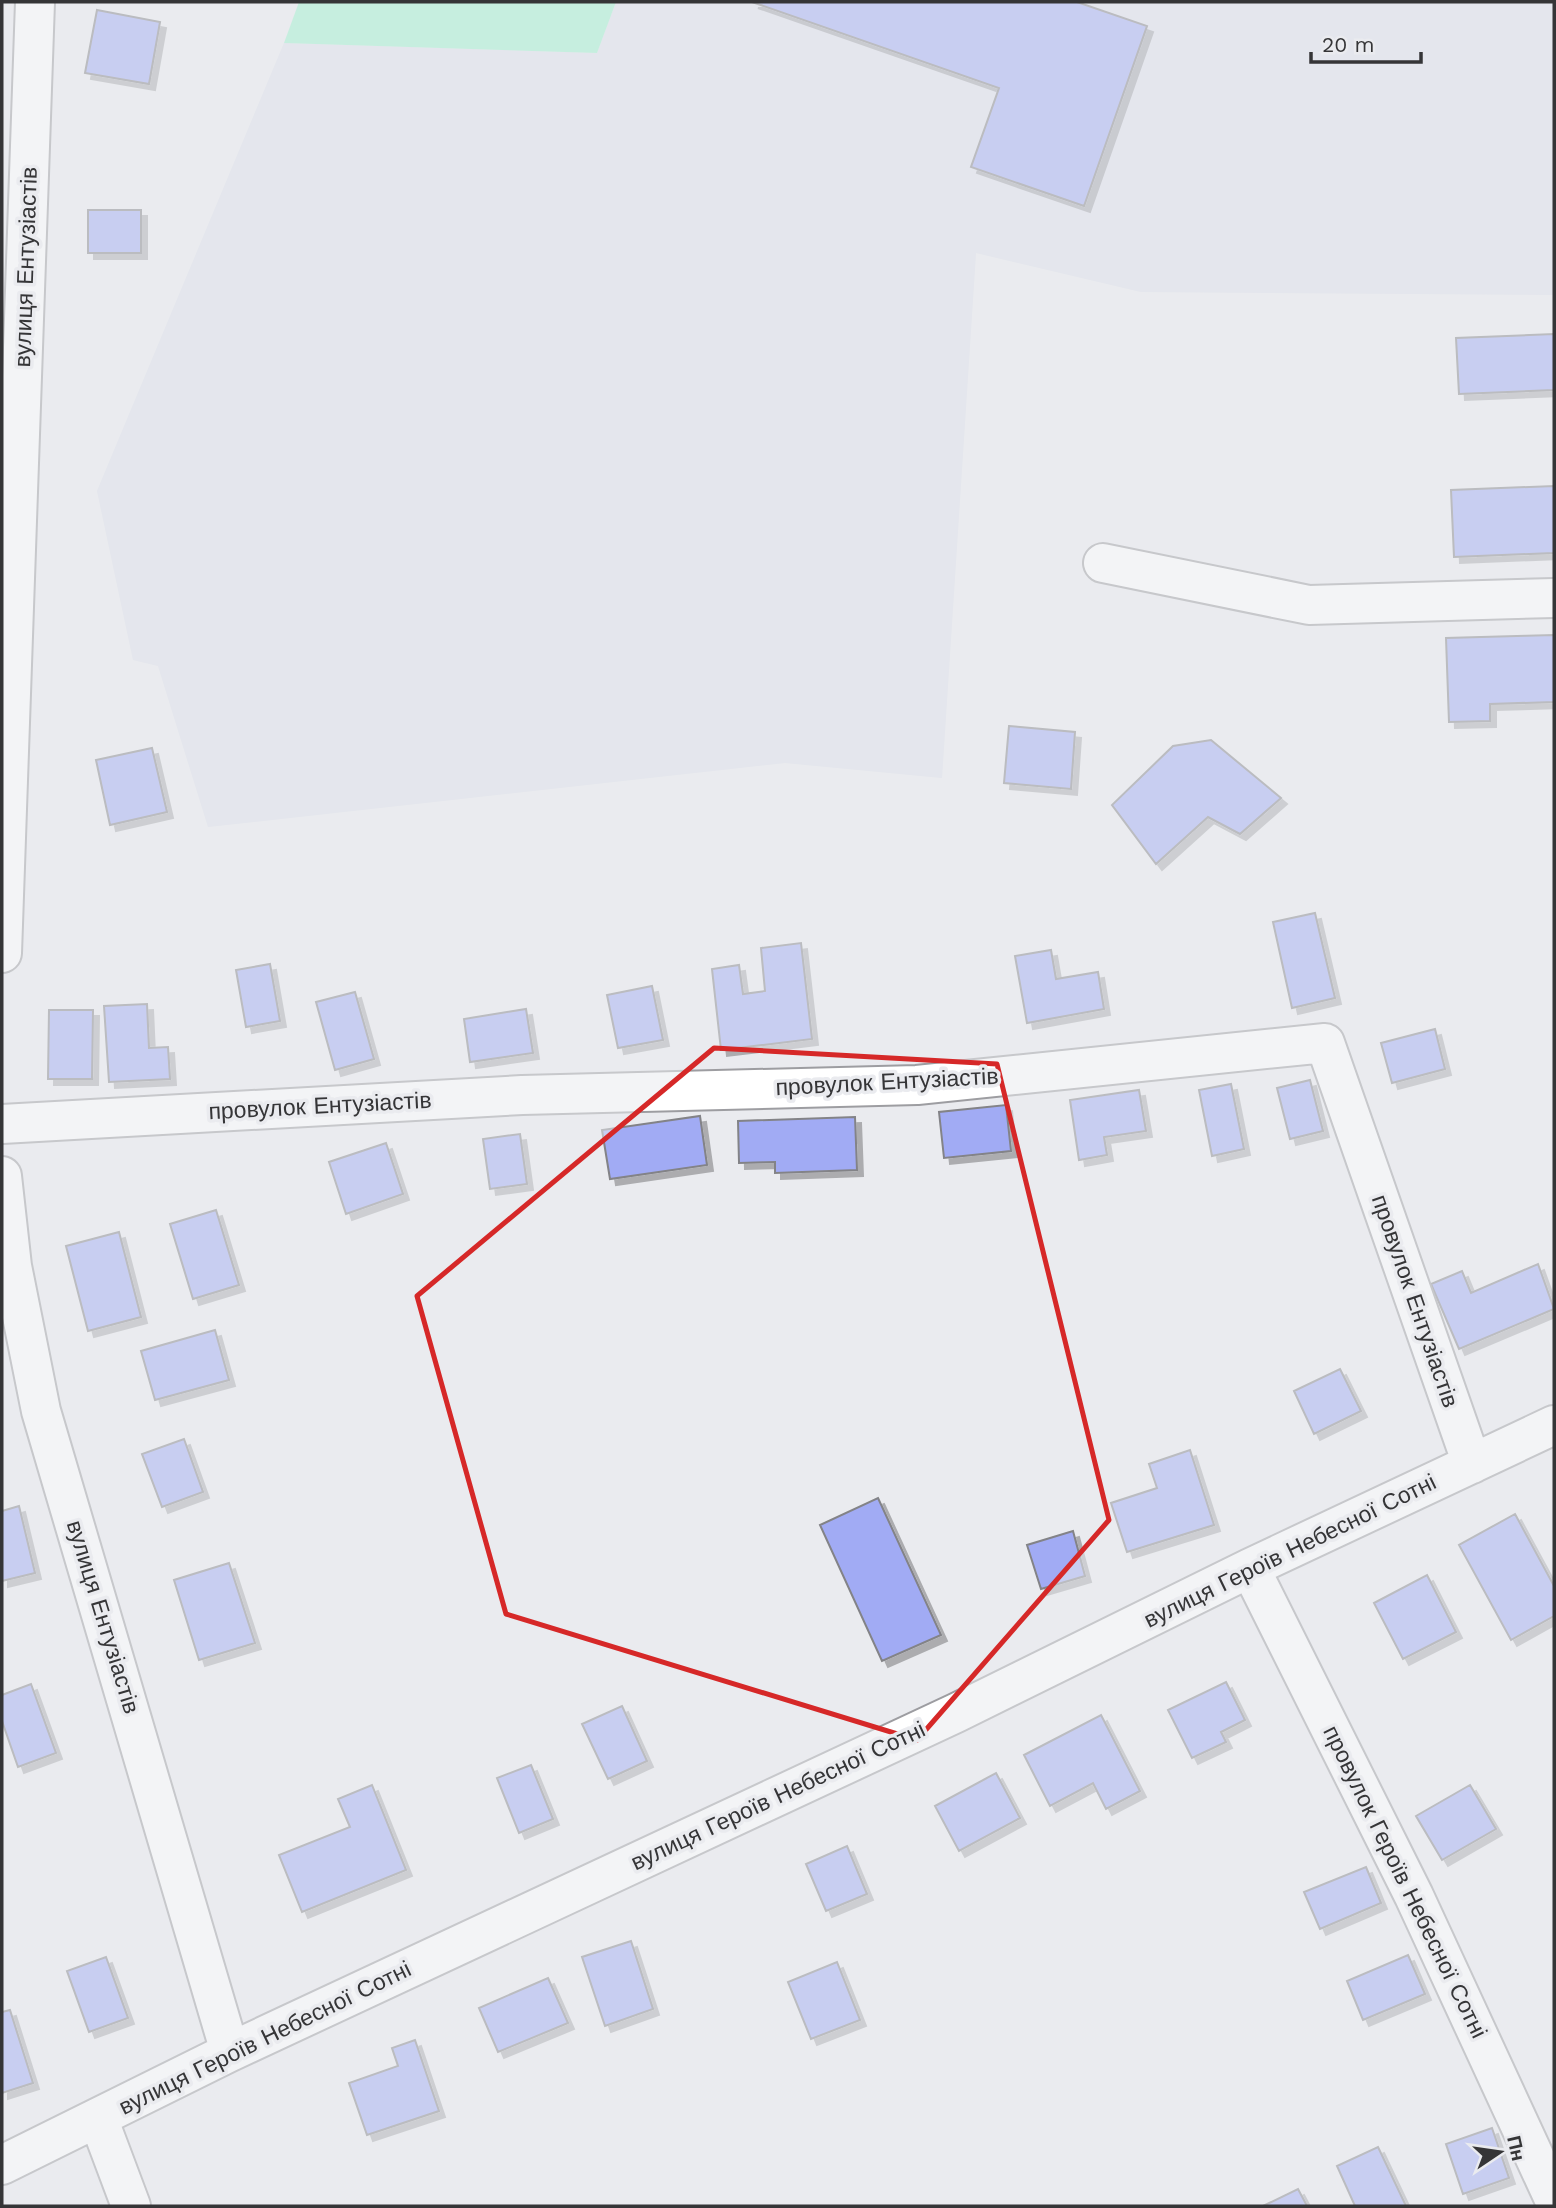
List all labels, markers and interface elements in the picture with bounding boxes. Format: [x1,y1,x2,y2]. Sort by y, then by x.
scale bar [1311,21,1421,65]
text: 20 m [1322,32,1374,57]
street label: вулиця Ентузіастів [9,166,43,368]
street label: провулок Ентузіастів [775,1063,999,1101]
street label: провулок Ентузіастів [208,1087,432,1125]
street label: провулок Ентузіастів [1366,1191,1464,1411]
street label: вулиця Героїв Небесної Сотні [1140,1468,1440,1634]
street label: вулиця Ентузіастів [61,1517,145,1717]
street label: вулиця Героїв Небесної Сотні [627,1716,929,1876]
street label: провулок Героїв Небесної Сотні [1317,1721,1493,2043]
street label: вулиця Героїв Небесної Сотні [115,1955,415,2121]
north arrow [1465,2117,1535,2187]
text: Пн [1502,2133,1530,2163]

